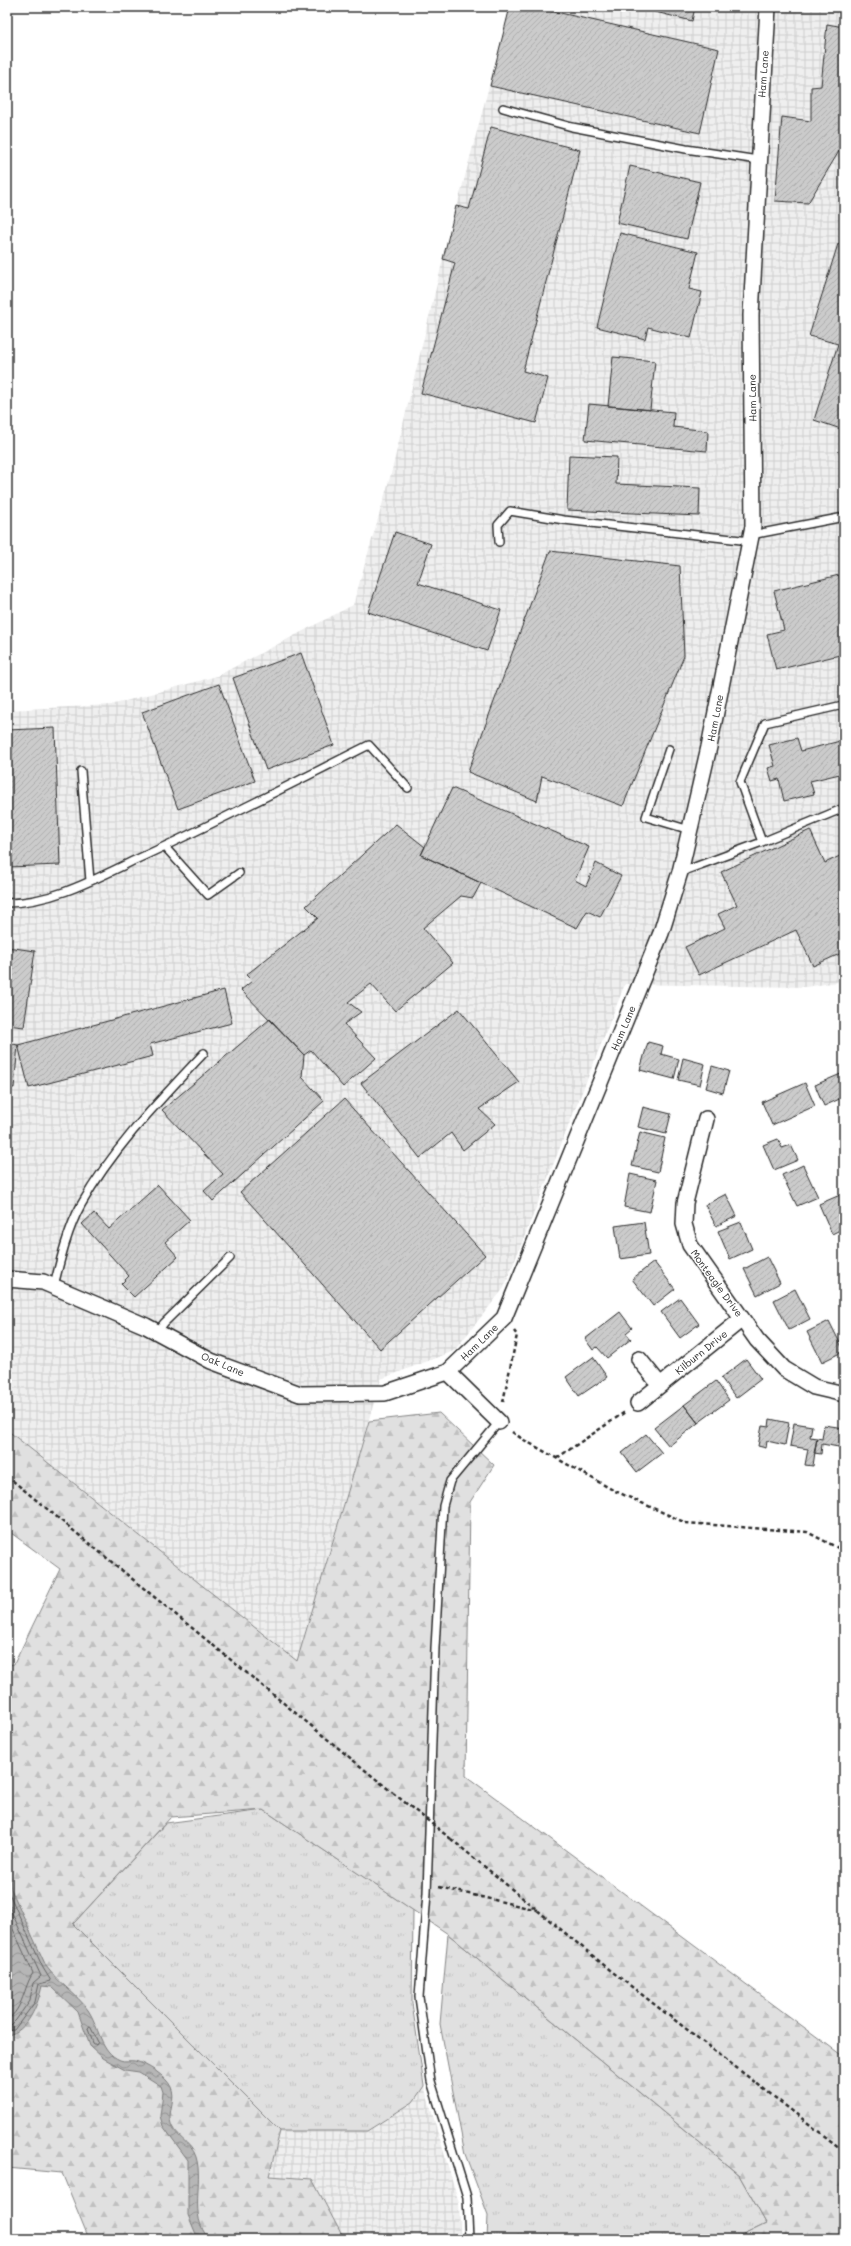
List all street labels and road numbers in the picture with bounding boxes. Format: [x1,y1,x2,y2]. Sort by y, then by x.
street label: Ham Lane [754,50,772,98]
street label: Ham Lane [745,374,759,422]
street label: Ham Lane [704,693,726,743]
street label: Ham Lane [607,1003,639,1053]
street label: Monteagle Drive [688,1246,746,1320]
street label: Ham Lane [457,1320,501,1364]
street label: Kilburn Drive [672,1327,730,1377]
street label: Oak Lane [199,1349,247,1379]

